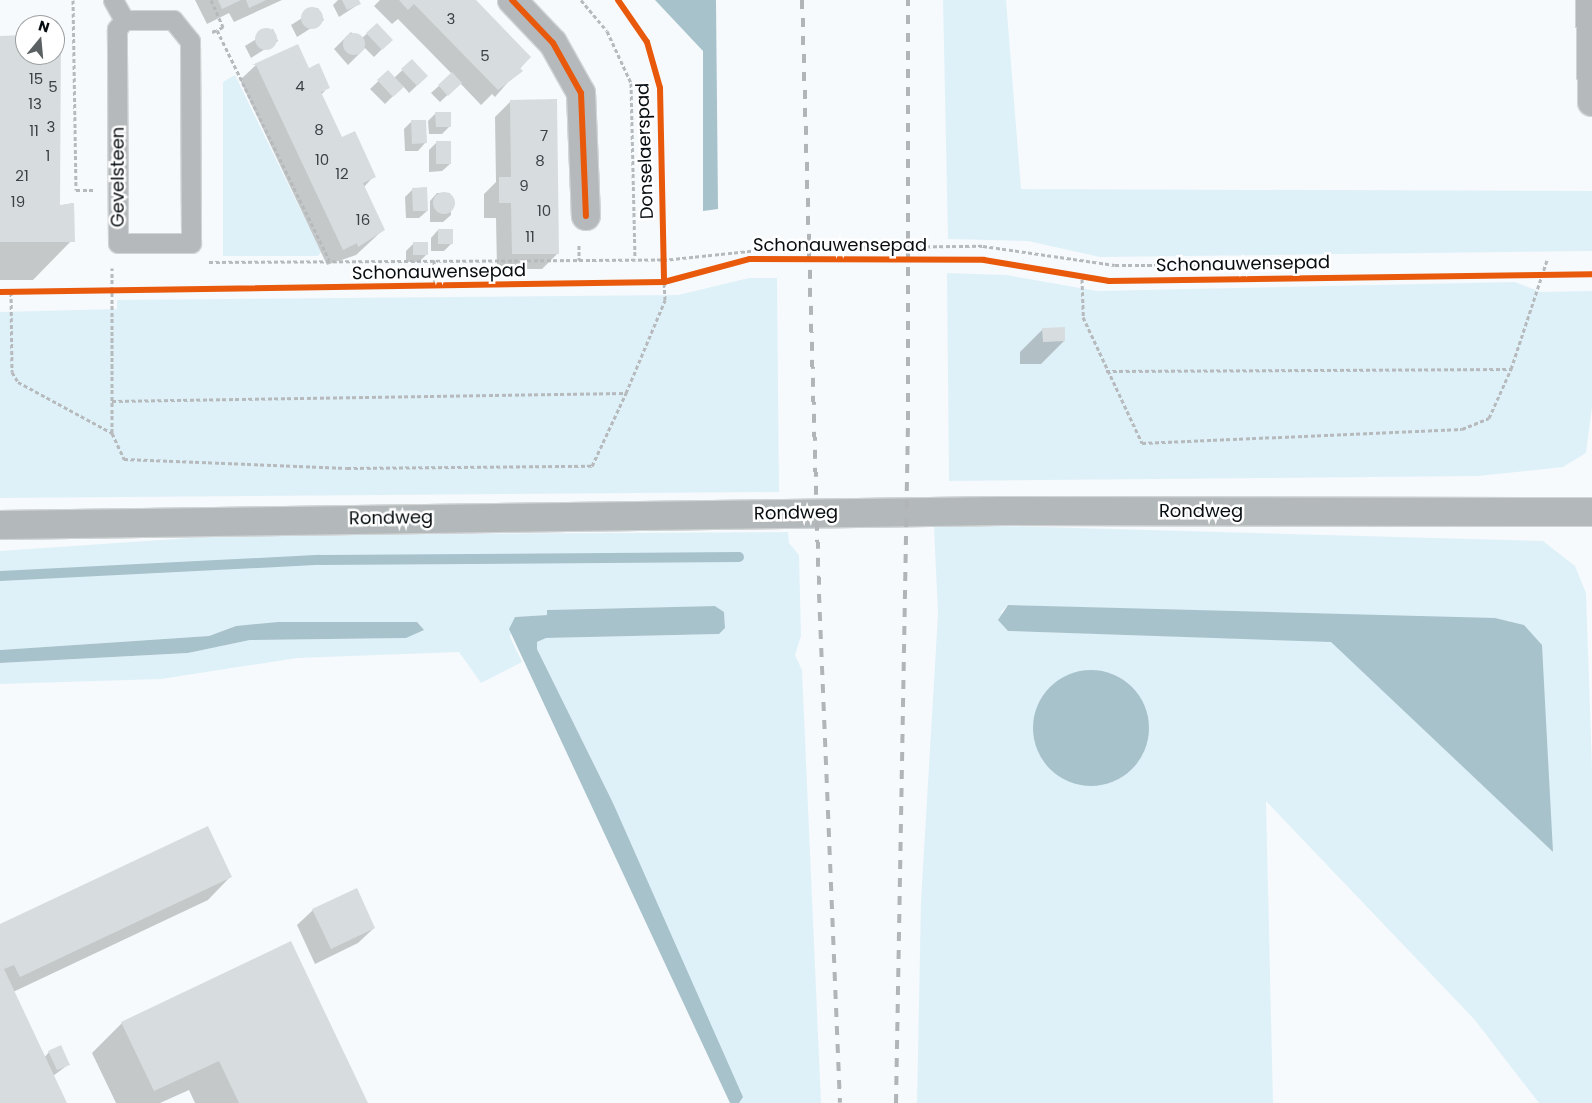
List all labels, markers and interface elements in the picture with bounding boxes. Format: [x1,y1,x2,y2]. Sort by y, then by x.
house number: 3 [447,10,455,28]
north arrow [15,15,65,65]
text: N [36,16,52,38]
house number: 5 [480,47,490,65]
house number: 15 [29,70,43,88]
house number: 4 [295,77,305,95]
house number: 5 [48,78,58,96]
street label: Donselaerspad [632,82,658,220]
house number: 13 [28,95,42,113]
house number: 3 [47,118,55,136]
house number: 8 [314,121,324,139]
house number: 11 [29,122,39,140]
street label: Gevelsteen [107,127,129,227]
house number: 7 [540,127,548,145]
house number: 1 [46,147,50,165]
house number: 10 [315,151,329,169]
house number: 8 [535,152,545,170]
house number: 12 [335,165,349,183]
house number: 21 [15,167,29,185]
house number: 9 [519,177,529,195]
house number: 19 [11,193,25,211]
house number: 10 [537,202,551,220]
house number: 16 [356,211,370,229]
house number: 11 [525,228,535,246]
street label: Schonauwensepad [753,234,927,256]
street label: Schonauwensepad [1156,252,1330,276]
street label: Schonauwensepad [352,260,526,284]
street label: Rondweg [1159,500,1243,522]
street label: Rondweg [754,501,838,525]
street label: Rondweg [349,506,433,530]

